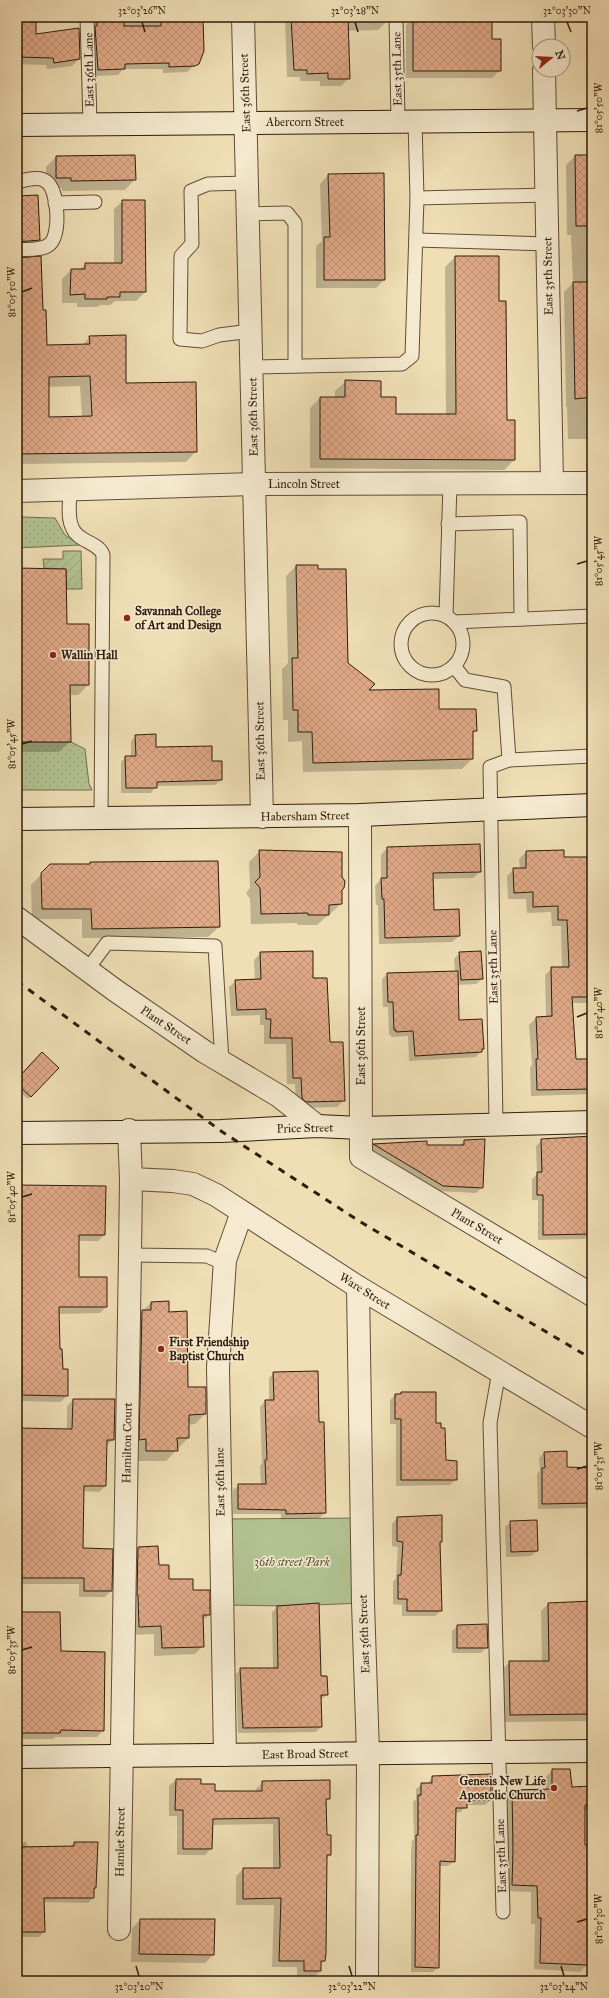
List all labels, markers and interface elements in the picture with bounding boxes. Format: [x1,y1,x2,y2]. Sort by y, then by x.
text: 32°03'26"N [118,5,167,17]
text: 32°03'28"N [331,5,380,17]
text: 32°03'30"N [543,5,591,17]
street label: East 35th Lane [389,32,405,106]
street label: East 36th Lane [81,33,97,107]
north arrow [531,38,571,78]
text: N [552,49,568,62]
street label: East 36th Street [237,52,253,133]
text: 81°05'50"W [593,82,605,133]
street label: Abercorn Street [265,115,345,129]
street label: East 35th Street [540,236,556,315]
text: 81°05'50"W [6,266,18,317]
street label: East 36th Street [245,377,261,457]
street label: Lincoln Street [268,477,341,491]
text: 81°05'45"W [593,535,605,586]
place label: Savannah College of Art and Design [135,604,222,633]
marker: Savannah College of Art and Design [122,613,132,623]
place label: Wallin Hall [61,648,118,662]
marker: Wallin Hall [48,650,58,660]
street label: East 36th Street [252,701,268,781]
text: 81°05'45"W [6,718,18,769]
street label: Habersham Street [260,808,351,824]
street label: East 35th Lane [485,930,501,1004]
text: 81°05'40"W [593,987,605,1039]
street label: Plant Street [138,1003,195,1048]
street label: East 36th Street [354,1006,368,1086]
street label: Price Street [276,1120,334,1135]
text: 81°05'40"W [6,1171,18,1223]
street label: Plant Street [448,1205,506,1247]
street label: Ware Street [337,1270,394,1313]
place label: First Friendship Baptist Church [169,1335,249,1364]
marker: First Friendship Baptist Church [156,1344,166,1354]
street label: Hamilton Court [119,1402,135,1484]
text: 81°05'35"W [593,1441,605,1490]
street label: East 36th lane [212,1447,228,1517]
park label: 36th street Park [254,1555,330,1569]
street label: East 36th Street [356,1593,372,1674]
text: 81°05'35"W [6,1625,18,1674]
street label: East Broad Street [261,1746,349,1762]
place label: Genesis New Life Apostolic Church [459,1774,546,1803]
marker: Genesis New Life Apostolic Church [549,1783,559,1793]
street label: Hamlet Street [112,1806,128,1877]
street label: East 35th Lane [493,1819,509,1893]
text: 81°05'30"W [593,1894,605,1944]
text: 32°03'20"N [115,1981,164,1993]
text: 32°03'22"N [328,1981,376,1993]
text: 32°03'24"N [540,1981,589,1993]

